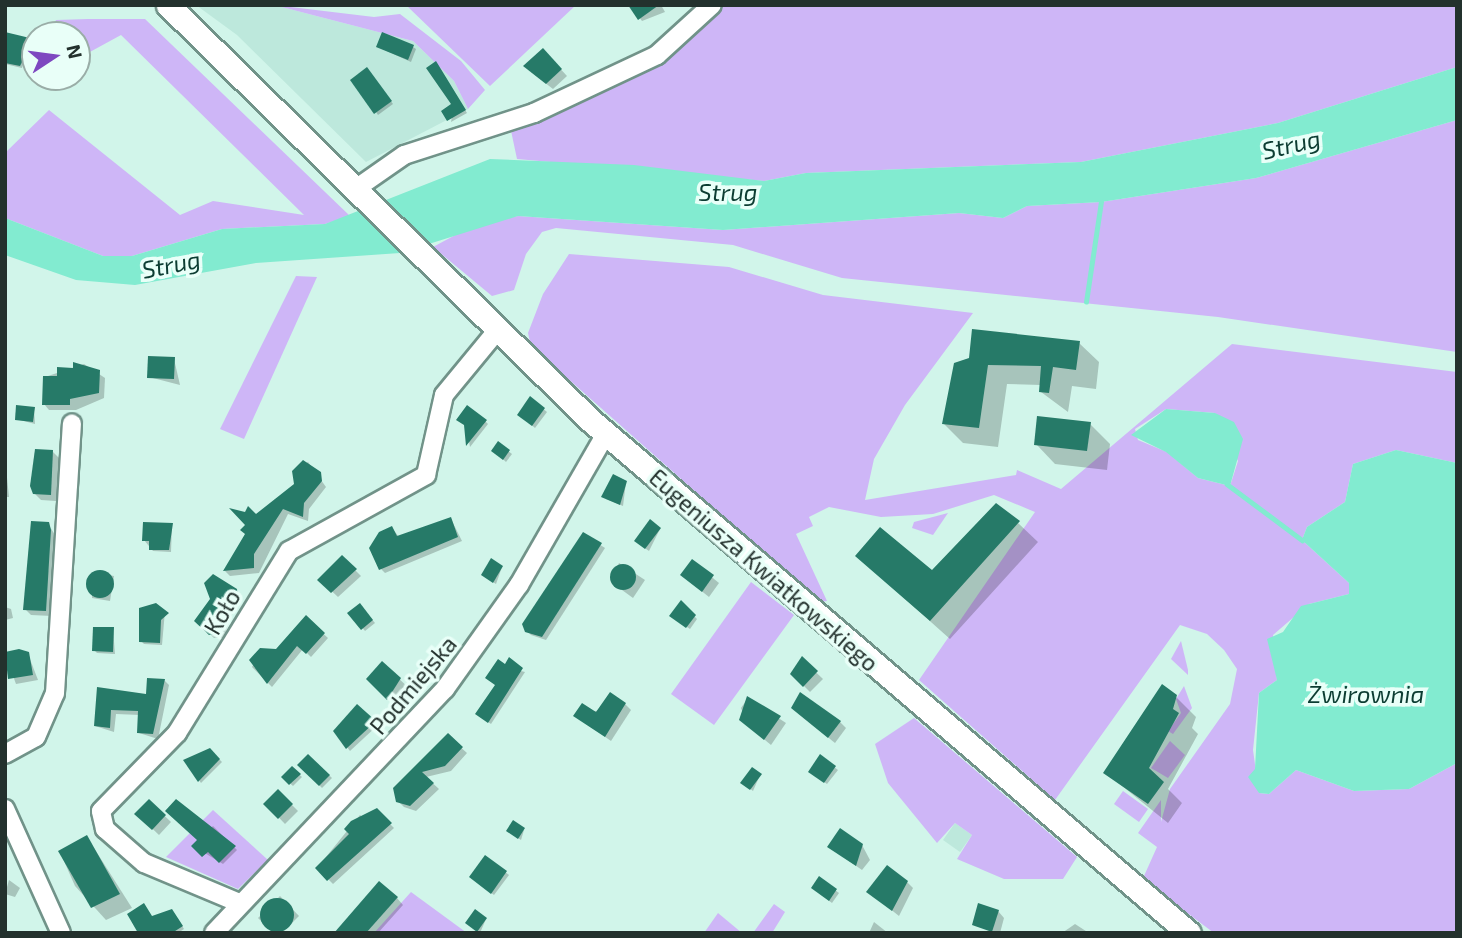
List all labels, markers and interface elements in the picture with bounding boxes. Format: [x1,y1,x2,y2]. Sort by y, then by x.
north arrow [21,21,91,91]
text: N [62,42,88,61]
water label: Strug [1259,123,1323,165]
water label: Strug [698,178,758,206]
water label: Strug [139,244,203,284]
street label: Eugeniusza Kwiatkowskiego [644,463,884,677]
street label: Koło [198,585,246,639]
street label: Podmiejska [364,630,462,740]
water label: Żwirownia [1308,680,1424,708]

